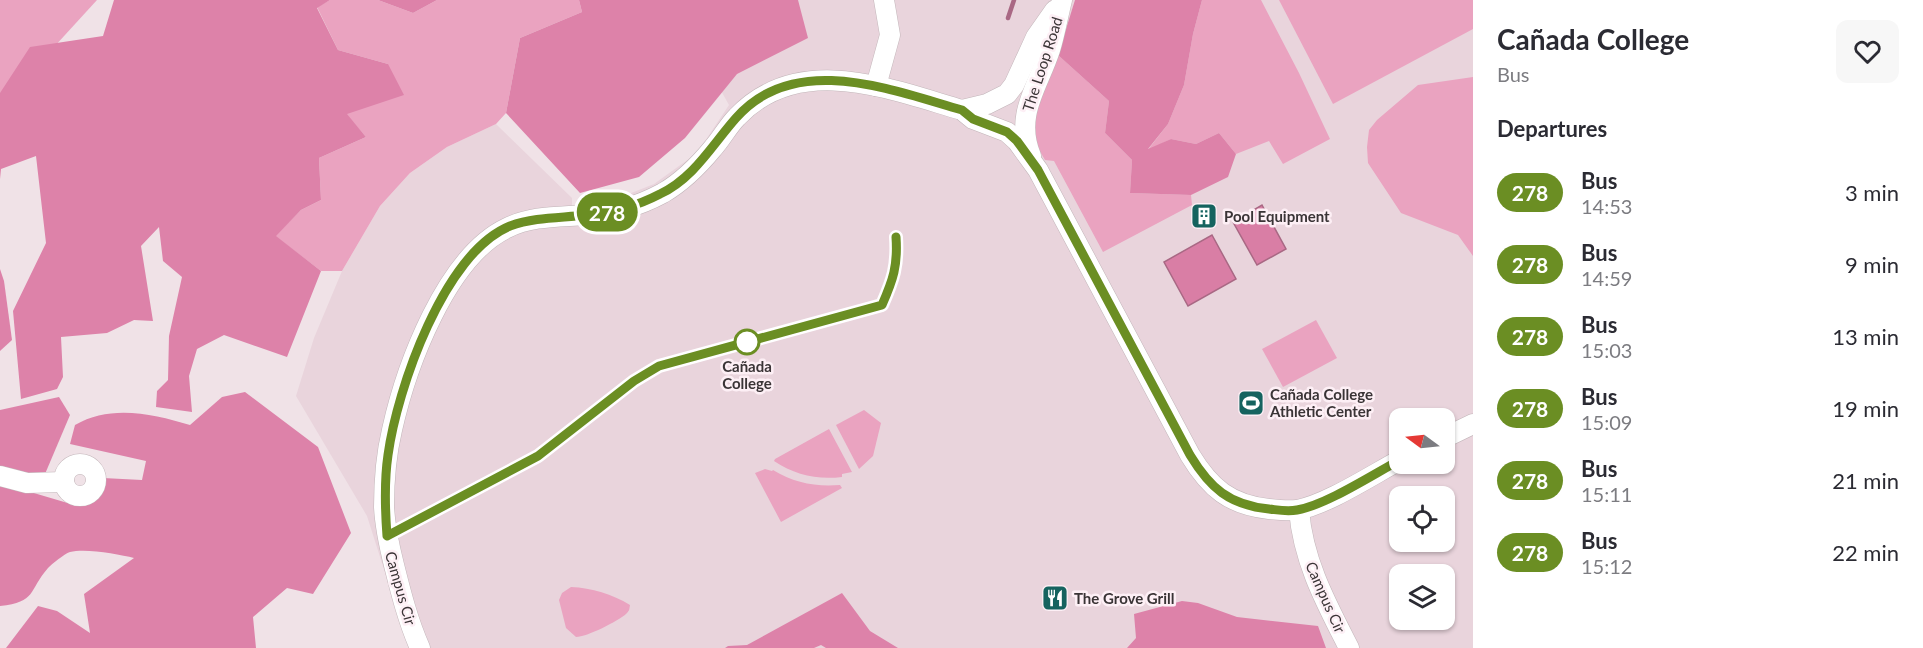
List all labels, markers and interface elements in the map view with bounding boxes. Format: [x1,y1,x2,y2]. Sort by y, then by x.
street label: The Loop Road [1018,14,1066,114]
button: heart [1836,20,1899,83]
text: Cañada College [1497,22,1689,56]
text: Bus [1497,62,1530,86]
text: Departures [1497,115,1607,142]
text: Bus [1581,167,1617,194]
text: 3 min [1845,179,1899,206]
text: 278 [1512,180,1548,205]
line badge: 278 [572,192,642,232]
text: 14:53 [1581,194,1632,218]
text: 278 [589,200,625,225]
building icon: Pool Equipment [1189,201,1219,231]
place label: Pool Equipment [1224,207,1330,225]
text: Bus [1581,239,1617,266]
text: 9 min [1845,251,1899,278]
text: 278 [1512,252,1548,277]
text: 14:59 [1581,266,1632,290]
text: Bus [1581,311,1617,338]
text: 13 min [1832,323,1899,350]
text: 278 [1512,324,1548,349]
marker: Cañada College [734,329,760,355]
text: 15:03 [1581,338,1632,362]
place label: Cañada College [722,357,772,392]
text: Bus [1581,383,1617,410]
place label: Cañada College Athletic Center [1269,385,1373,420]
sports icon: Cañada College Athletic Center [1236,388,1266,418]
text: 19 min [1832,395,1899,422]
text: 278 [1512,396,1548,421]
north arrow [1389,408,1455,474]
map controls [1389,408,1455,630]
text: 15:09 [1581,410,1632,434]
text: Bus [1581,455,1617,482]
text: 21 min [1832,467,1899,494]
text: 278 [1512,468,1548,493]
text: 15:11 [1581,482,1632,506]
button: locate [1389,486,1455,552]
text: Bus [1581,527,1617,554]
text: 22 min [1832,539,1899,566]
text: 278 [1512,540,1548,565]
street label: Campus Cir [382,549,420,628]
text: 15:12 [1581,554,1632,578]
street label: Campus Cir [1302,559,1350,636]
button: layers [1389,564,1455,630]
restaurant icon: The Grove Grill [1040,583,1070,613]
place label: The Grove Grill [1074,589,1174,607]

